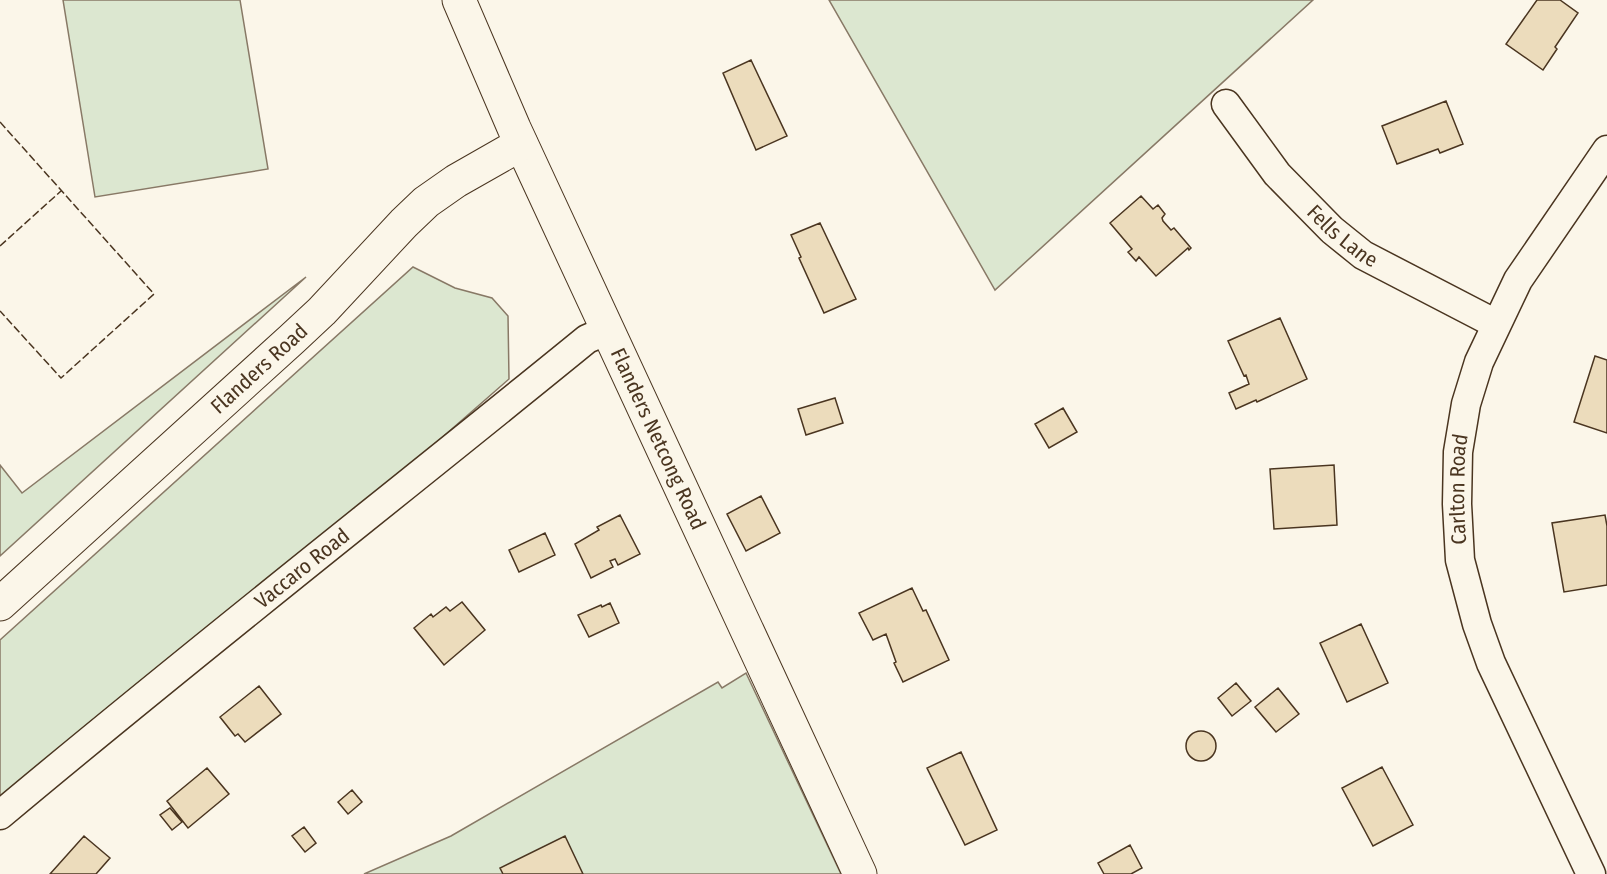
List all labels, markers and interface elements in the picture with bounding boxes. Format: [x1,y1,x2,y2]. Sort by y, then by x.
street label: Fells Lane [1301,199,1382,273]
street label: Flanders Road [205,318,313,419]
street label: Flanders Netcong Road [605,344,711,534]
street label: Carlton Road [1444,432,1474,545]
street label: Vaccaro Road [249,523,355,614]

